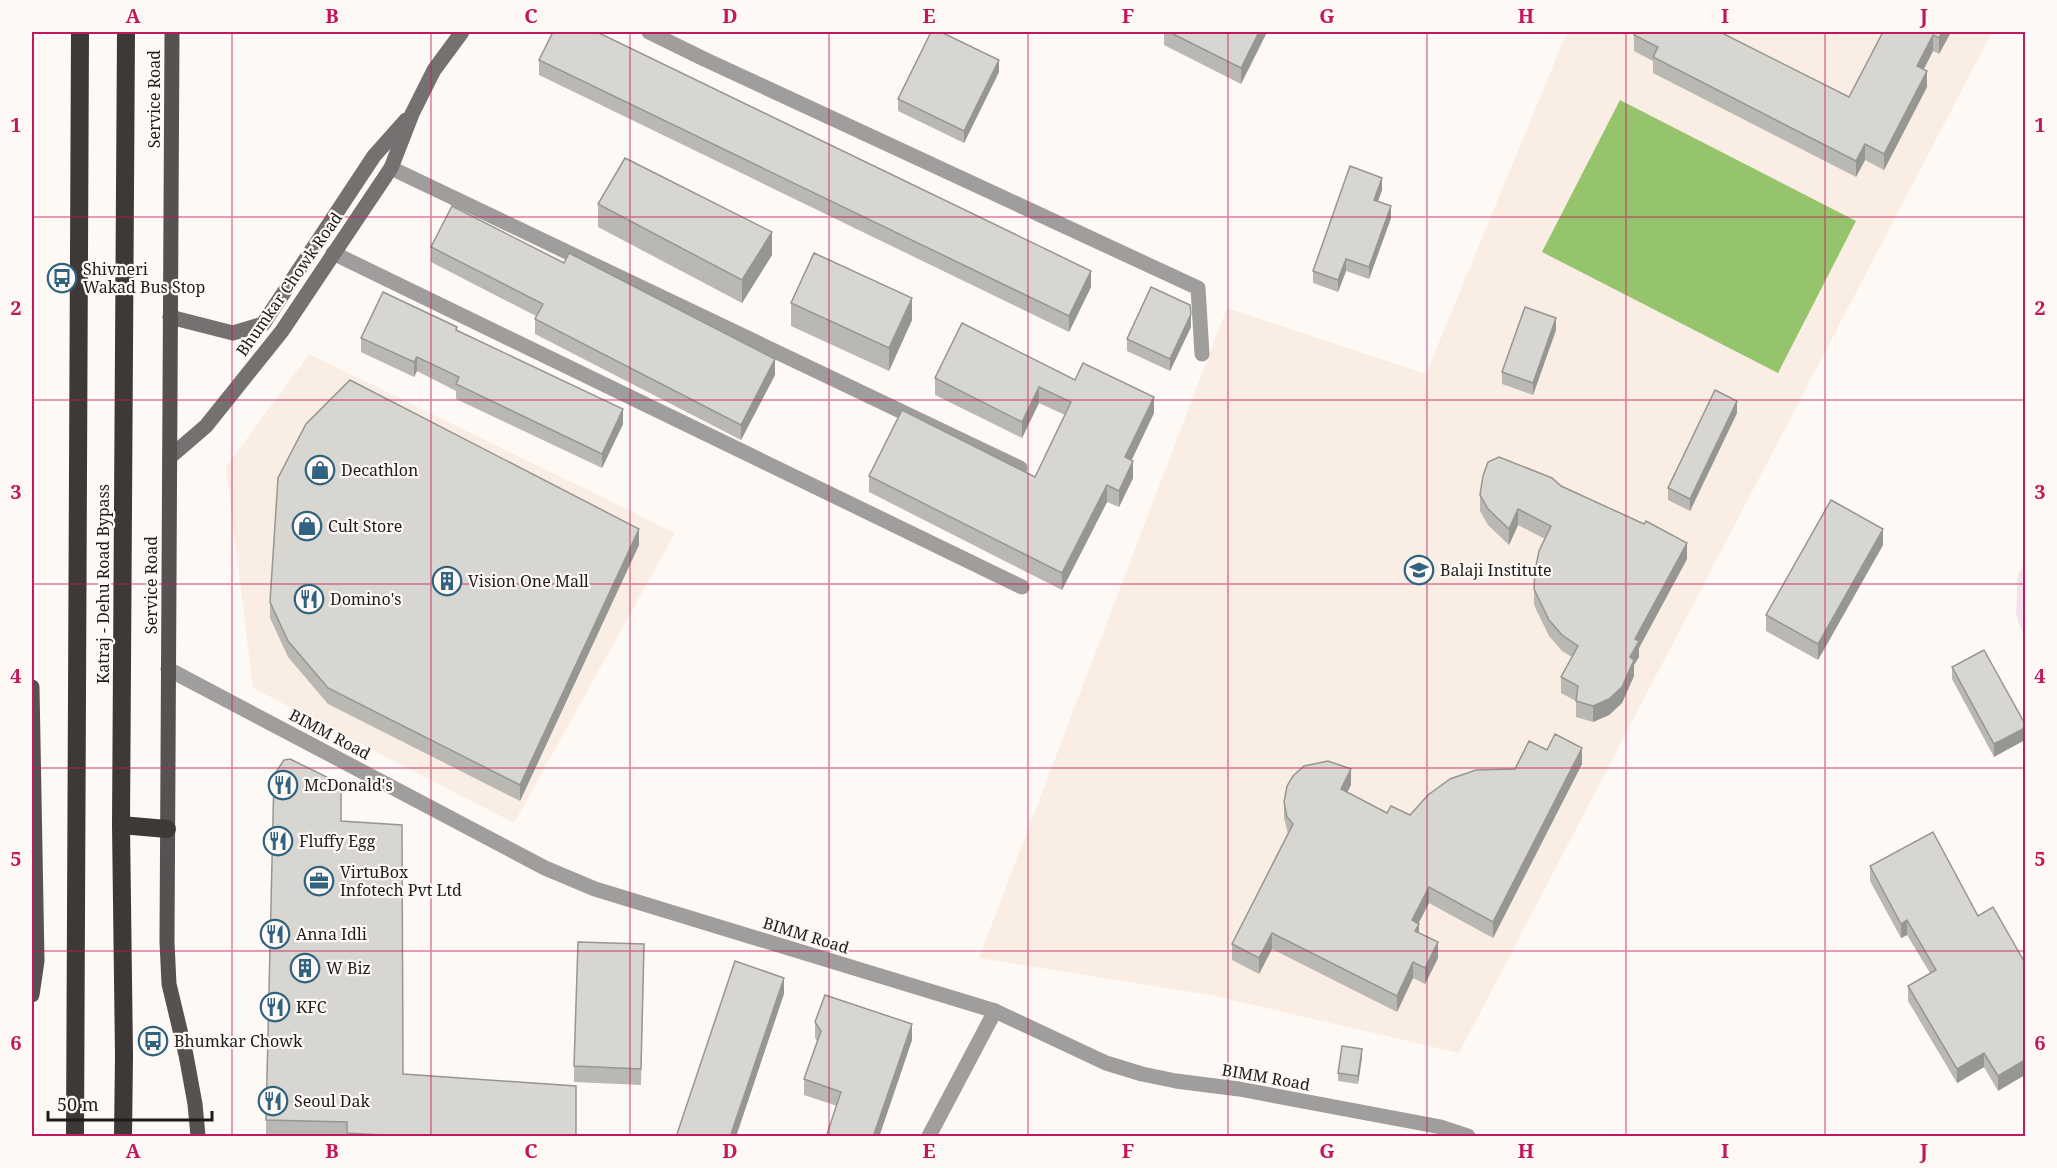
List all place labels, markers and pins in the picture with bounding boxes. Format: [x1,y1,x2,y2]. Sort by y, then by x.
place label: Shivneri Wakad Bus Stop [83,258,205,298]
bus stop icon: Shivneri Wakad Bus Stop [46,262,78,294]
shop icon: Decathlon [304,454,336,486]
place label: Decathlon [341,459,418,481]
shop icon: Cult Store [291,510,323,542]
place label: Cult Store [328,515,402,537]
school or university icon: Balaji Institute [1403,554,1435,586]
place label: Balaji Institute [1440,559,1552,581]
building icon: Vision One Mall [431,565,463,597]
place label: Vision One Mall [468,570,589,592]
restaurant icon: Domino's [293,583,325,615]
place label: Domino's [330,588,401,610]
restaurant icon: McDonald's [267,769,299,801]
place label: McDonald's [304,774,393,796]
restaurant icon: Fluffy Egg [262,825,294,857]
place label: Fluffy Egg [299,830,376,852]
place label: VirtuBox Infotech Pvt Ltd [340,861,462,901]
office icon: VirtuBox Infotech Pvt Ltd [303,865,335,897]
restaurant icon: Anna Idli [259,918,291,950]
place label: Anna Idli [296,923,367,945]
building icon: W Biz [289,952,321,984]
place label: W Biz [326,957,371,979]
restaurant icon: KFC [259,991,291,1023]
place label: KFC [296,996,327,1018]
bus stop icon: Bhumkar Chowk [137,1025,169,1057]
place label: Bhumkar Chowk [174,1030,303,1052]
restaurant icon: Seoul Dak [257,1085,289,1117]
place label: Seoul Dak [294,1090,370,1112]

